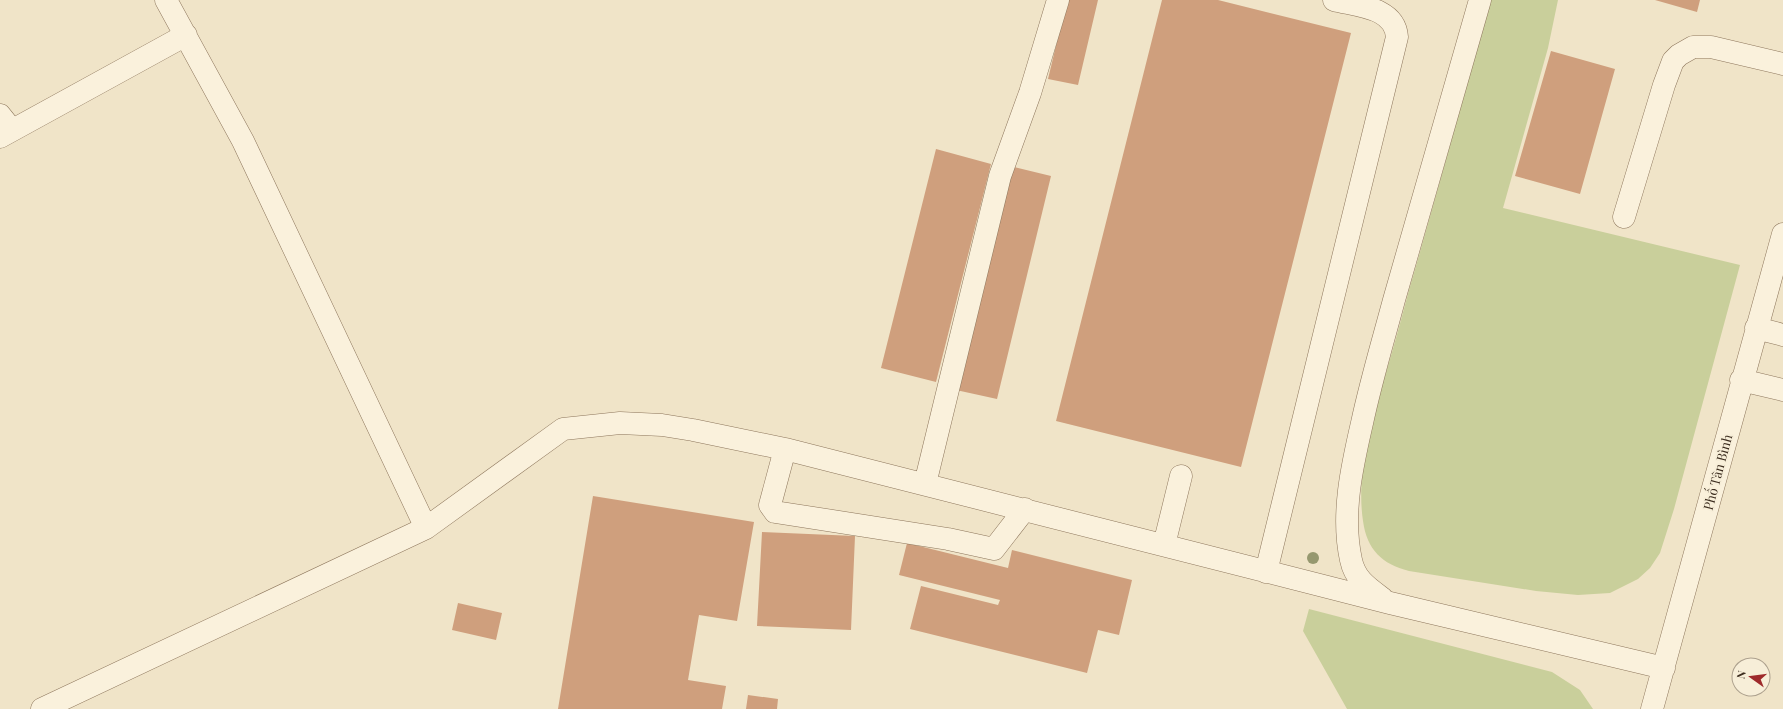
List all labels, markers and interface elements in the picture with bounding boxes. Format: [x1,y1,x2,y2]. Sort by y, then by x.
street label: Phố Tân Bình [1698,432,1735,512]
north arrow [1731,657,1771,697]
text: N [1733,669,1749,680]

